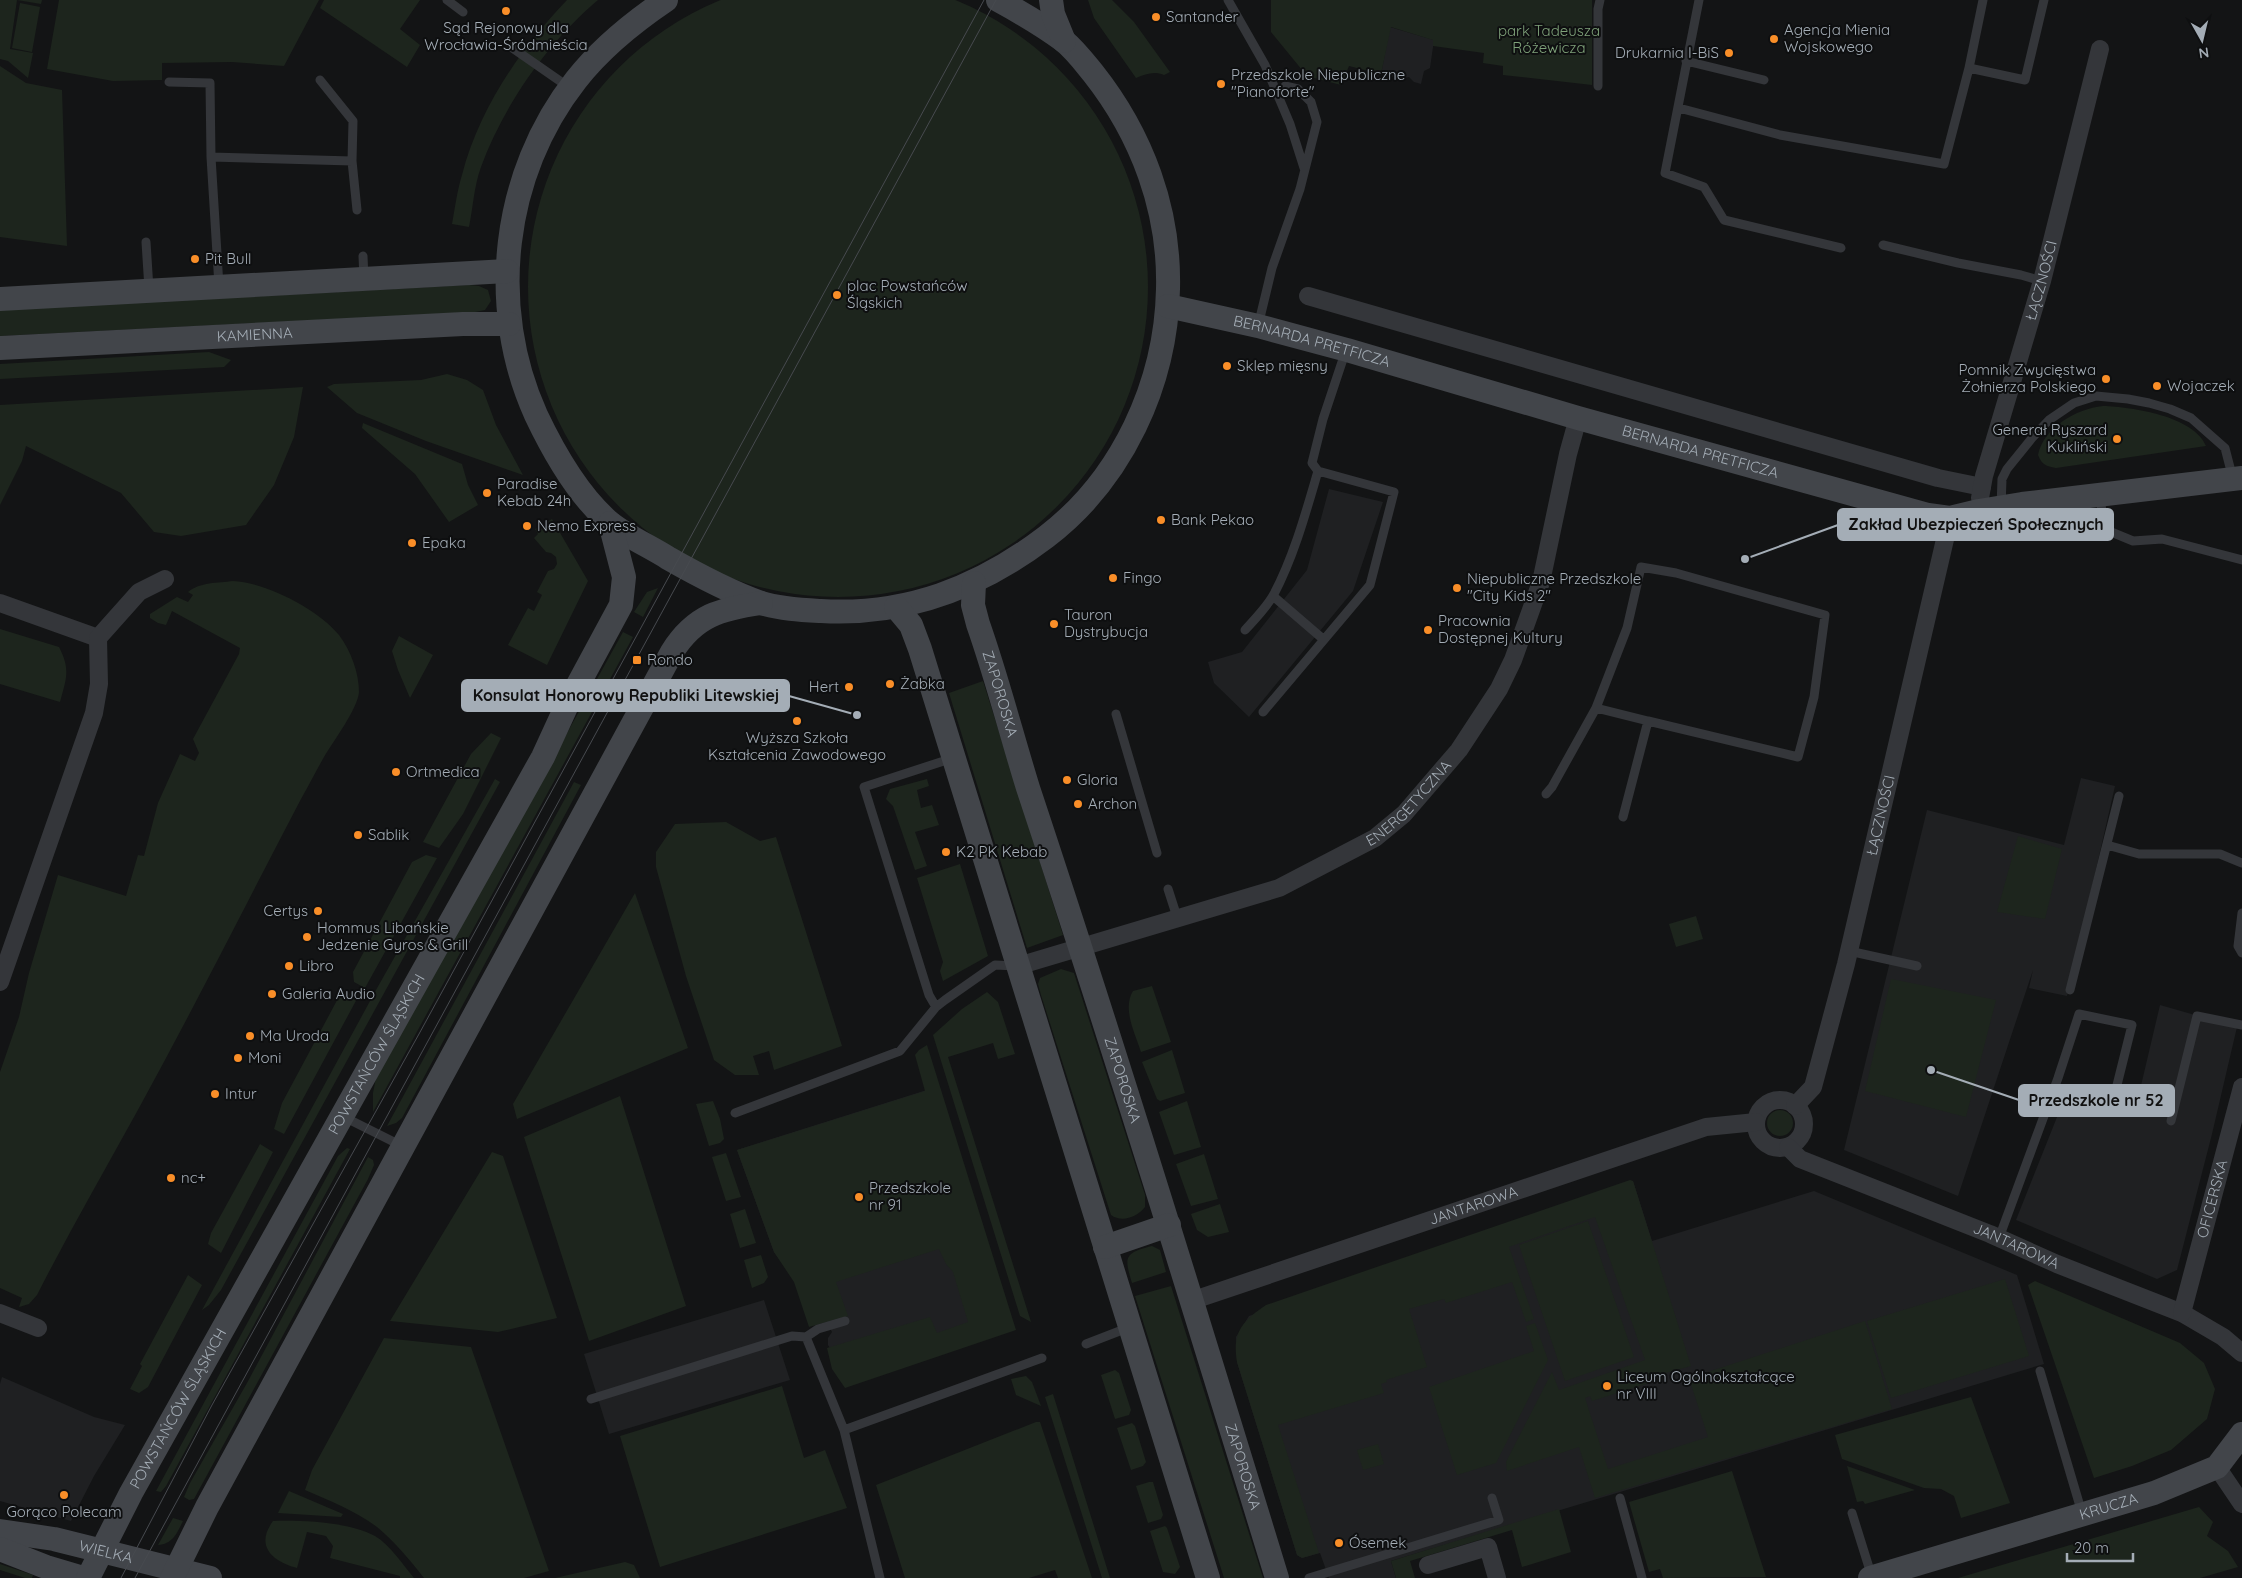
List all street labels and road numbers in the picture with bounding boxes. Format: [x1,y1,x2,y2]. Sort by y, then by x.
street label: ŁĄCZNOŚCI [2021,238,2061,323]
street label: BERNARDA PRETFICZA [1232,311,1393,371]
street label: KAMIENNA [216,323,293,346]
street label: BERNARDA PRETFICZA [1620,421,1781,482]
street label: ZAPOROSKA [979,648,1022,740]
street label: ENERGETYCZNA [1363,756,1455,850]
street label: ŁĄCZNOŚCI [1862,773,1899,858]
street label: POWSTAŃCÓW ŚLĄSKICH [324,970,429,1138]
street label: ZAPOROSKA [1100,1034,1146,1126]
street label: OFICERSKA [2192,1157,2231,1240]
street label: JANTAROWA [1426,1181,1520,1229]
street label: JANTAROWA [1971,1218,2063,1273]
street label: POWSTAŃCÓW ŚLĄSKICH [125,1325,230,1492]
street label: ZAPOROSKA [1221,1421,1266,1512]
street label: KRUCZA [2077,1488,2140,1524]
street label: WIELKA [77,1536,135,1567]

